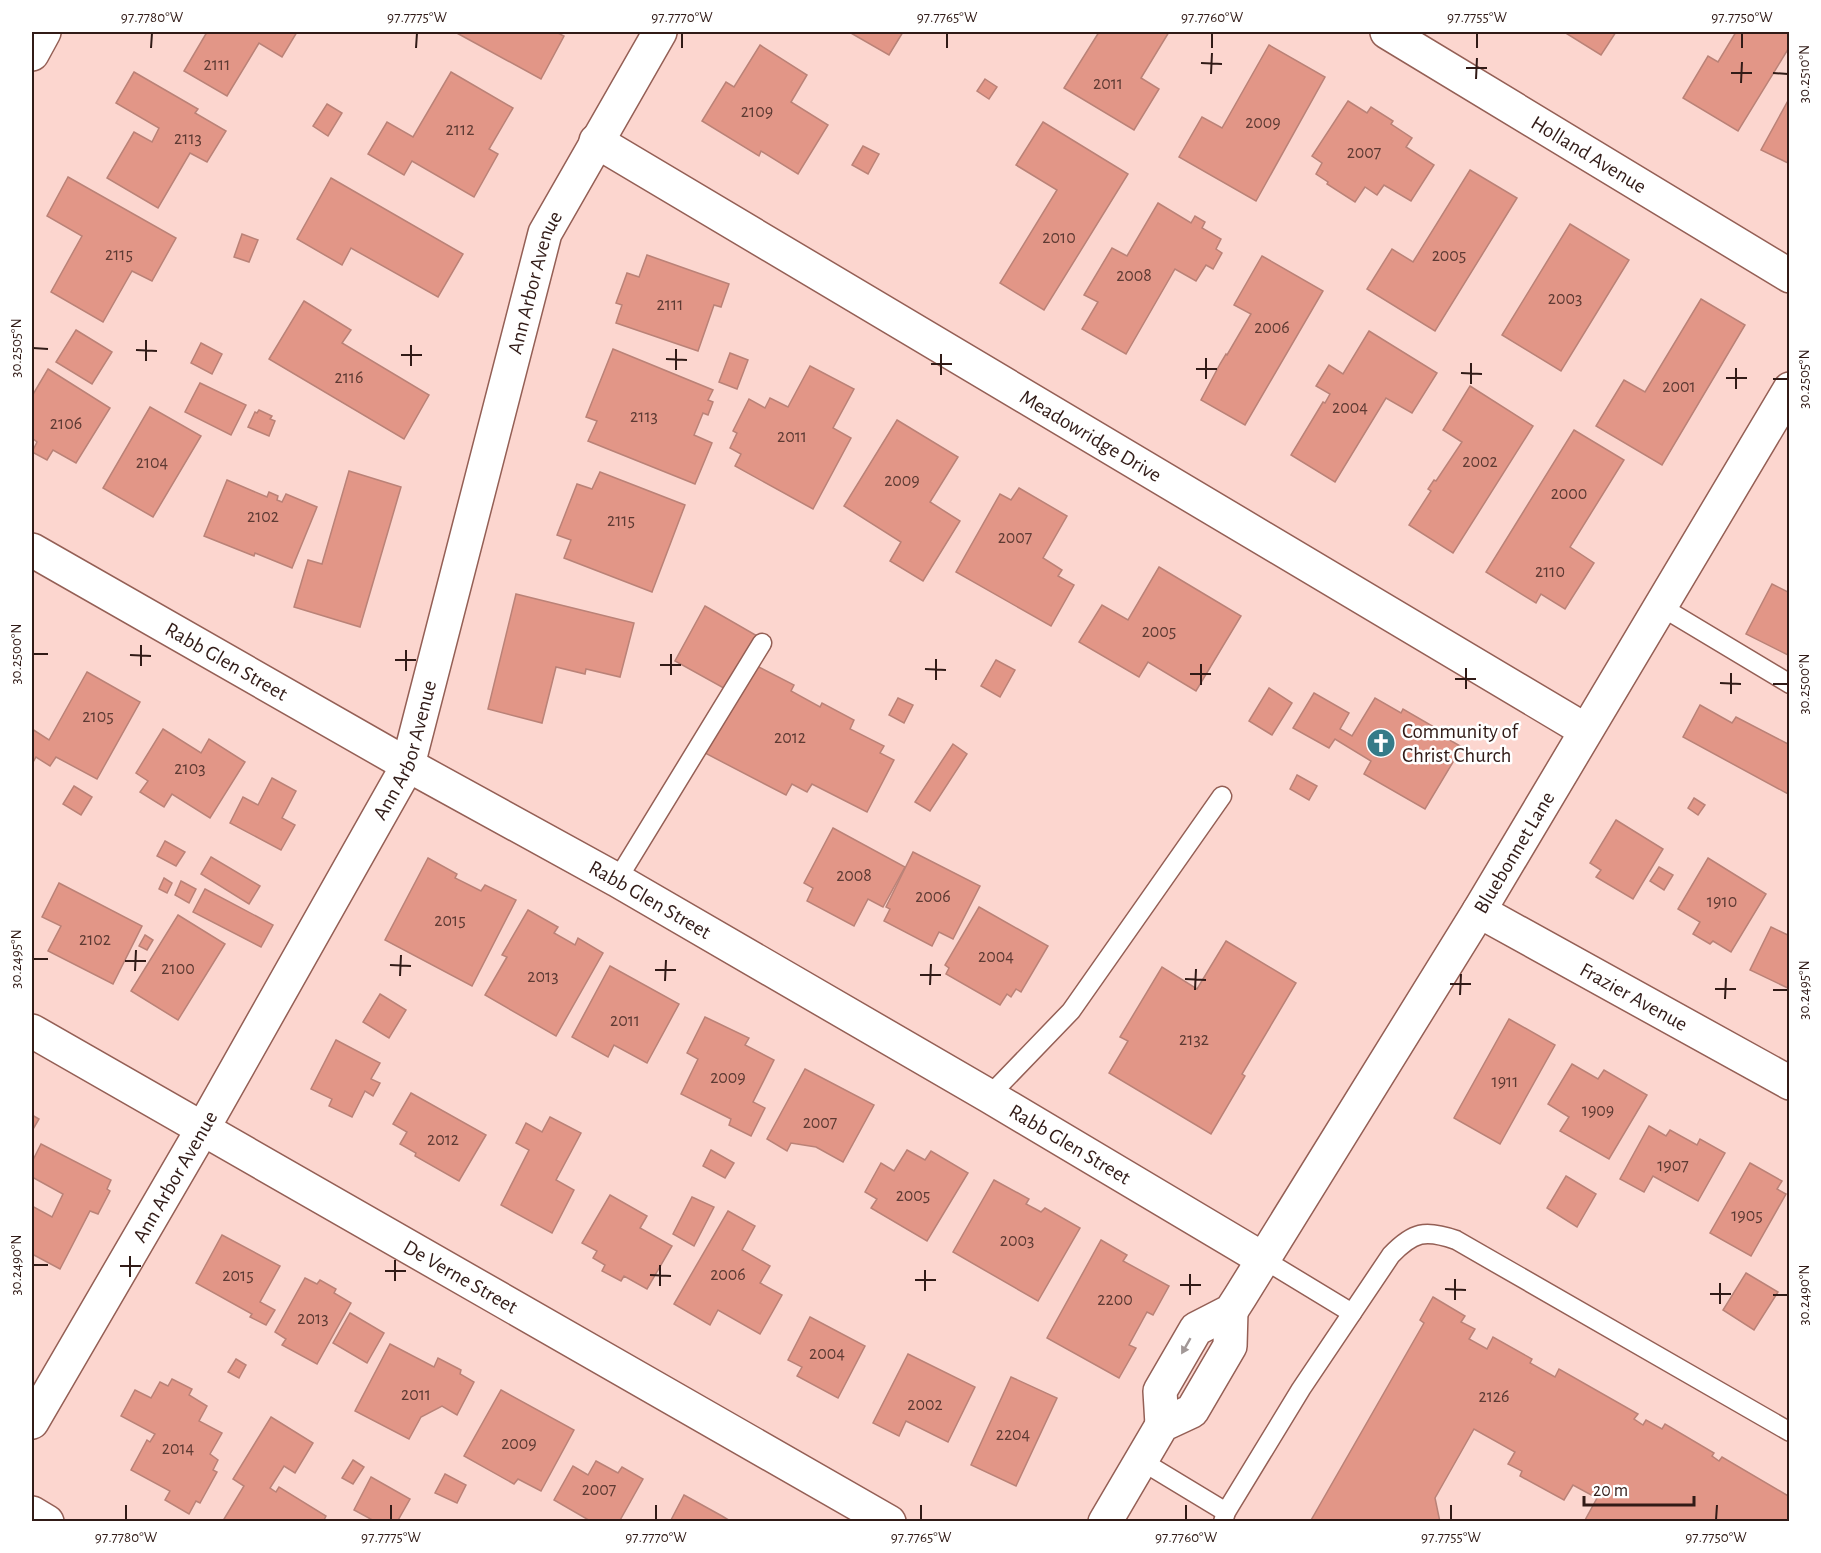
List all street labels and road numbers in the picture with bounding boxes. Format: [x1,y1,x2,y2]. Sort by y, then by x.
street label: Holland Avenue [1527,112,1650,197]
street label: Ann Arbor Avenue [504,207,566,356]
street label: Meadowridge Drive [1016,386,1165,486]
street label: Rabb Glen Street [162,618,291,705]
street label: Ann Arbor Avenue [369,678,440,824]
street label: Bluebonnet Lane [1470,788,1559,917]
street label: Rabb Glen Street [585,857,715,943]
street label: Frazier Avenue [1576,959,1691,1035]
street label: Rabb Glen Street [1005,1101,1134,1189]
street label: Ann Arbor Avenue [129,1108,221,1246]
street label: De Verne Street [400,1236,521,1318]

